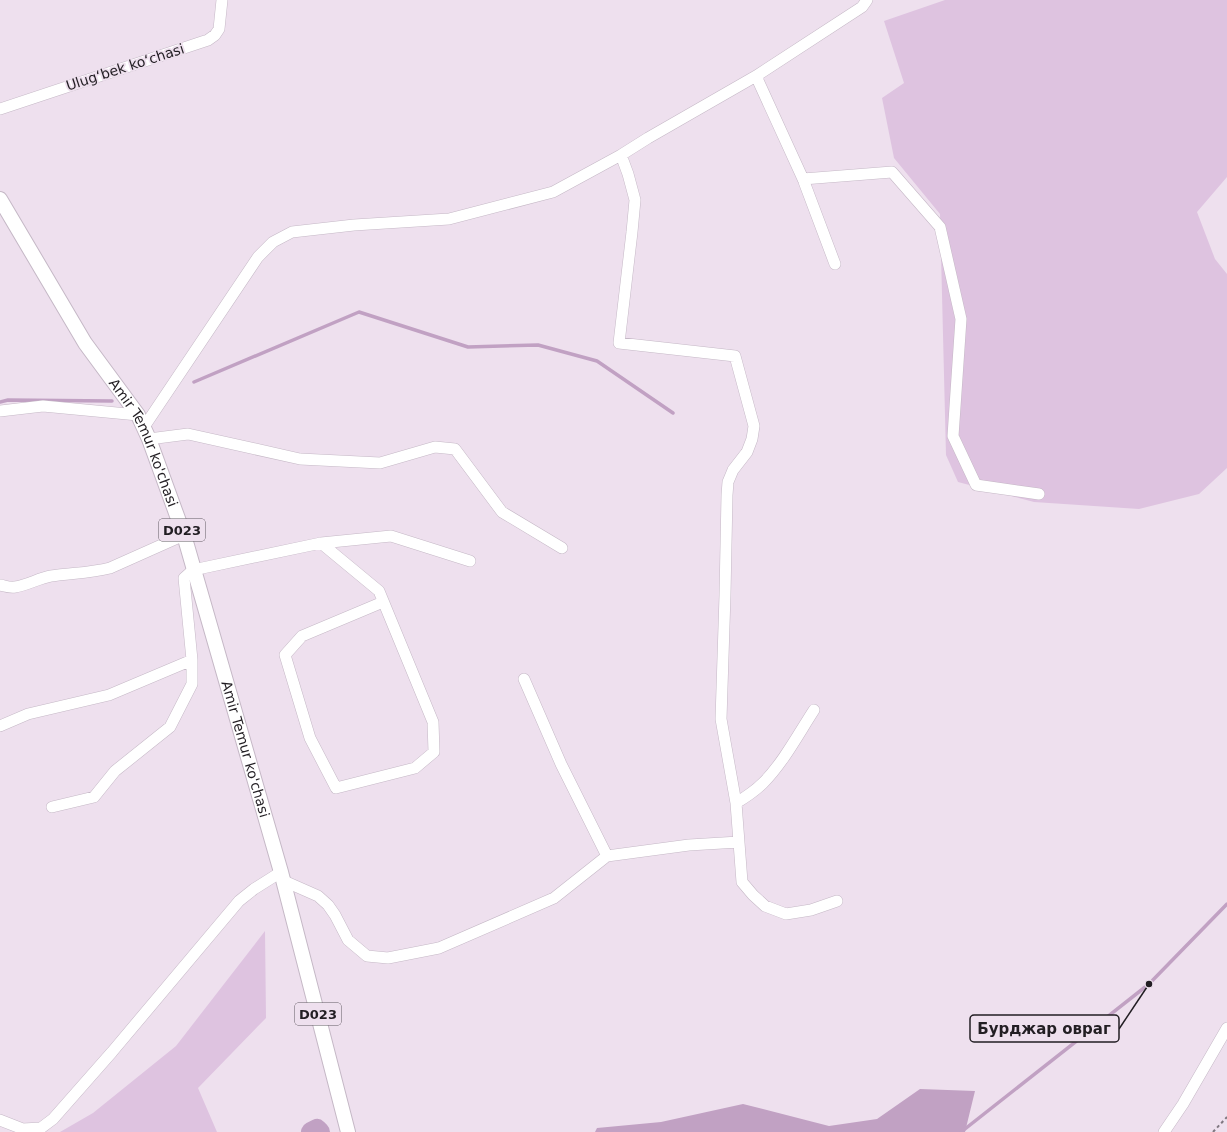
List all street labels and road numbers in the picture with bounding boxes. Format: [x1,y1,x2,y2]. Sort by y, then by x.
street label: Ulugʻbek koʻchasi [64,40,186,94]
street label: Amir Temur ko'chasi [106,375,181,509]
road number: D023 [159,519,205,541]
street label: Amir Temur ko'chasi [218,679,273,819]
road number: D023 [295,1003,341,1025]

